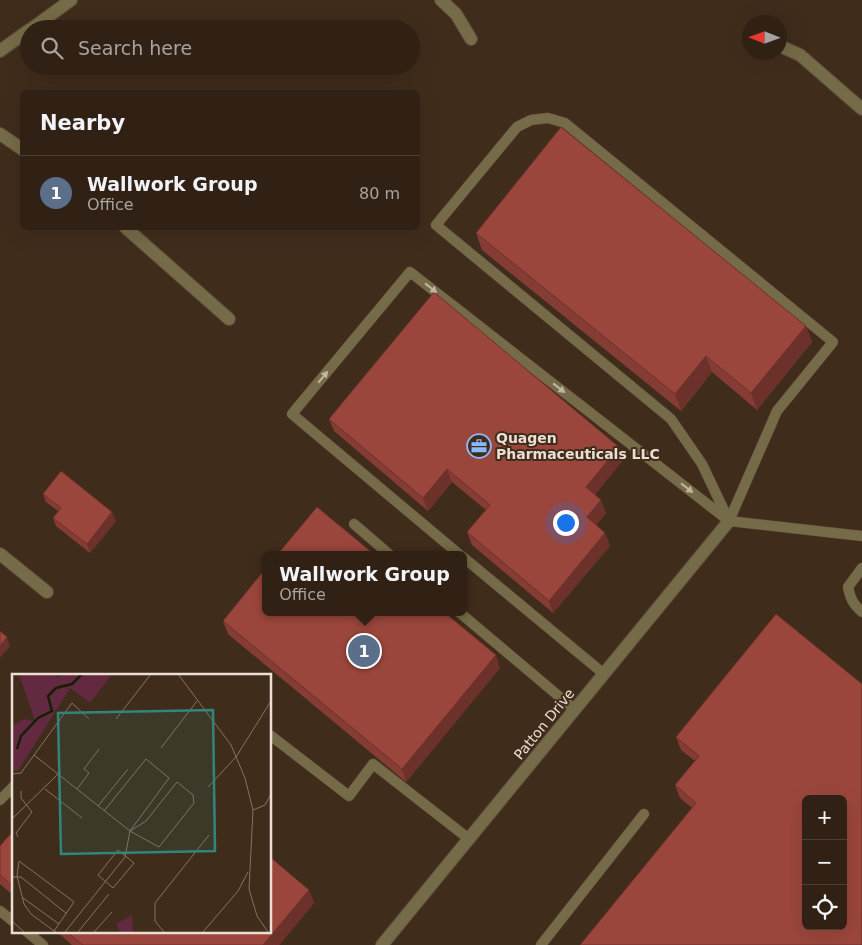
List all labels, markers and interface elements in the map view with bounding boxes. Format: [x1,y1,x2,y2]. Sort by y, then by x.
north arrow [742,15,787,60]
search box [20,20,420,75]
icon: search [38,34,66,62]
text: Search here [78,37,192,59]
text: Nearby [40,111,125,135]
text: Wallwork Group [87,173,258,195]
text: 1 [50,184,62,203]
text: 80 m [359,184,400,203]
text: Office [87,195,134,214]
one-way arrow [424,282,437,293]
one-way arrow [318,371,329,384]
one-way arrow [552,383,566,393]
place label: Quagen Pharmaceuticals LLC [496,430,660,462]
office icon: Quagen Pharmaceuticals LLC [466,433,492,459]
one-way arrow [680,483,693,494]
your location [553,510,579,536]
popup [262,551,467,616]
text: Wallwork Group [279,563,450,585]
text: Office [279,585,326,604]
pin: 1 [348,632,380,670]
inset map [12,674,271,932]
street label: Patton Drive [511,685,577,763]
map controls [802,795,847,930]
button: + [802,795,847,840]
button: − [802,840,847,885]
button: locate [802,885,847,930]

